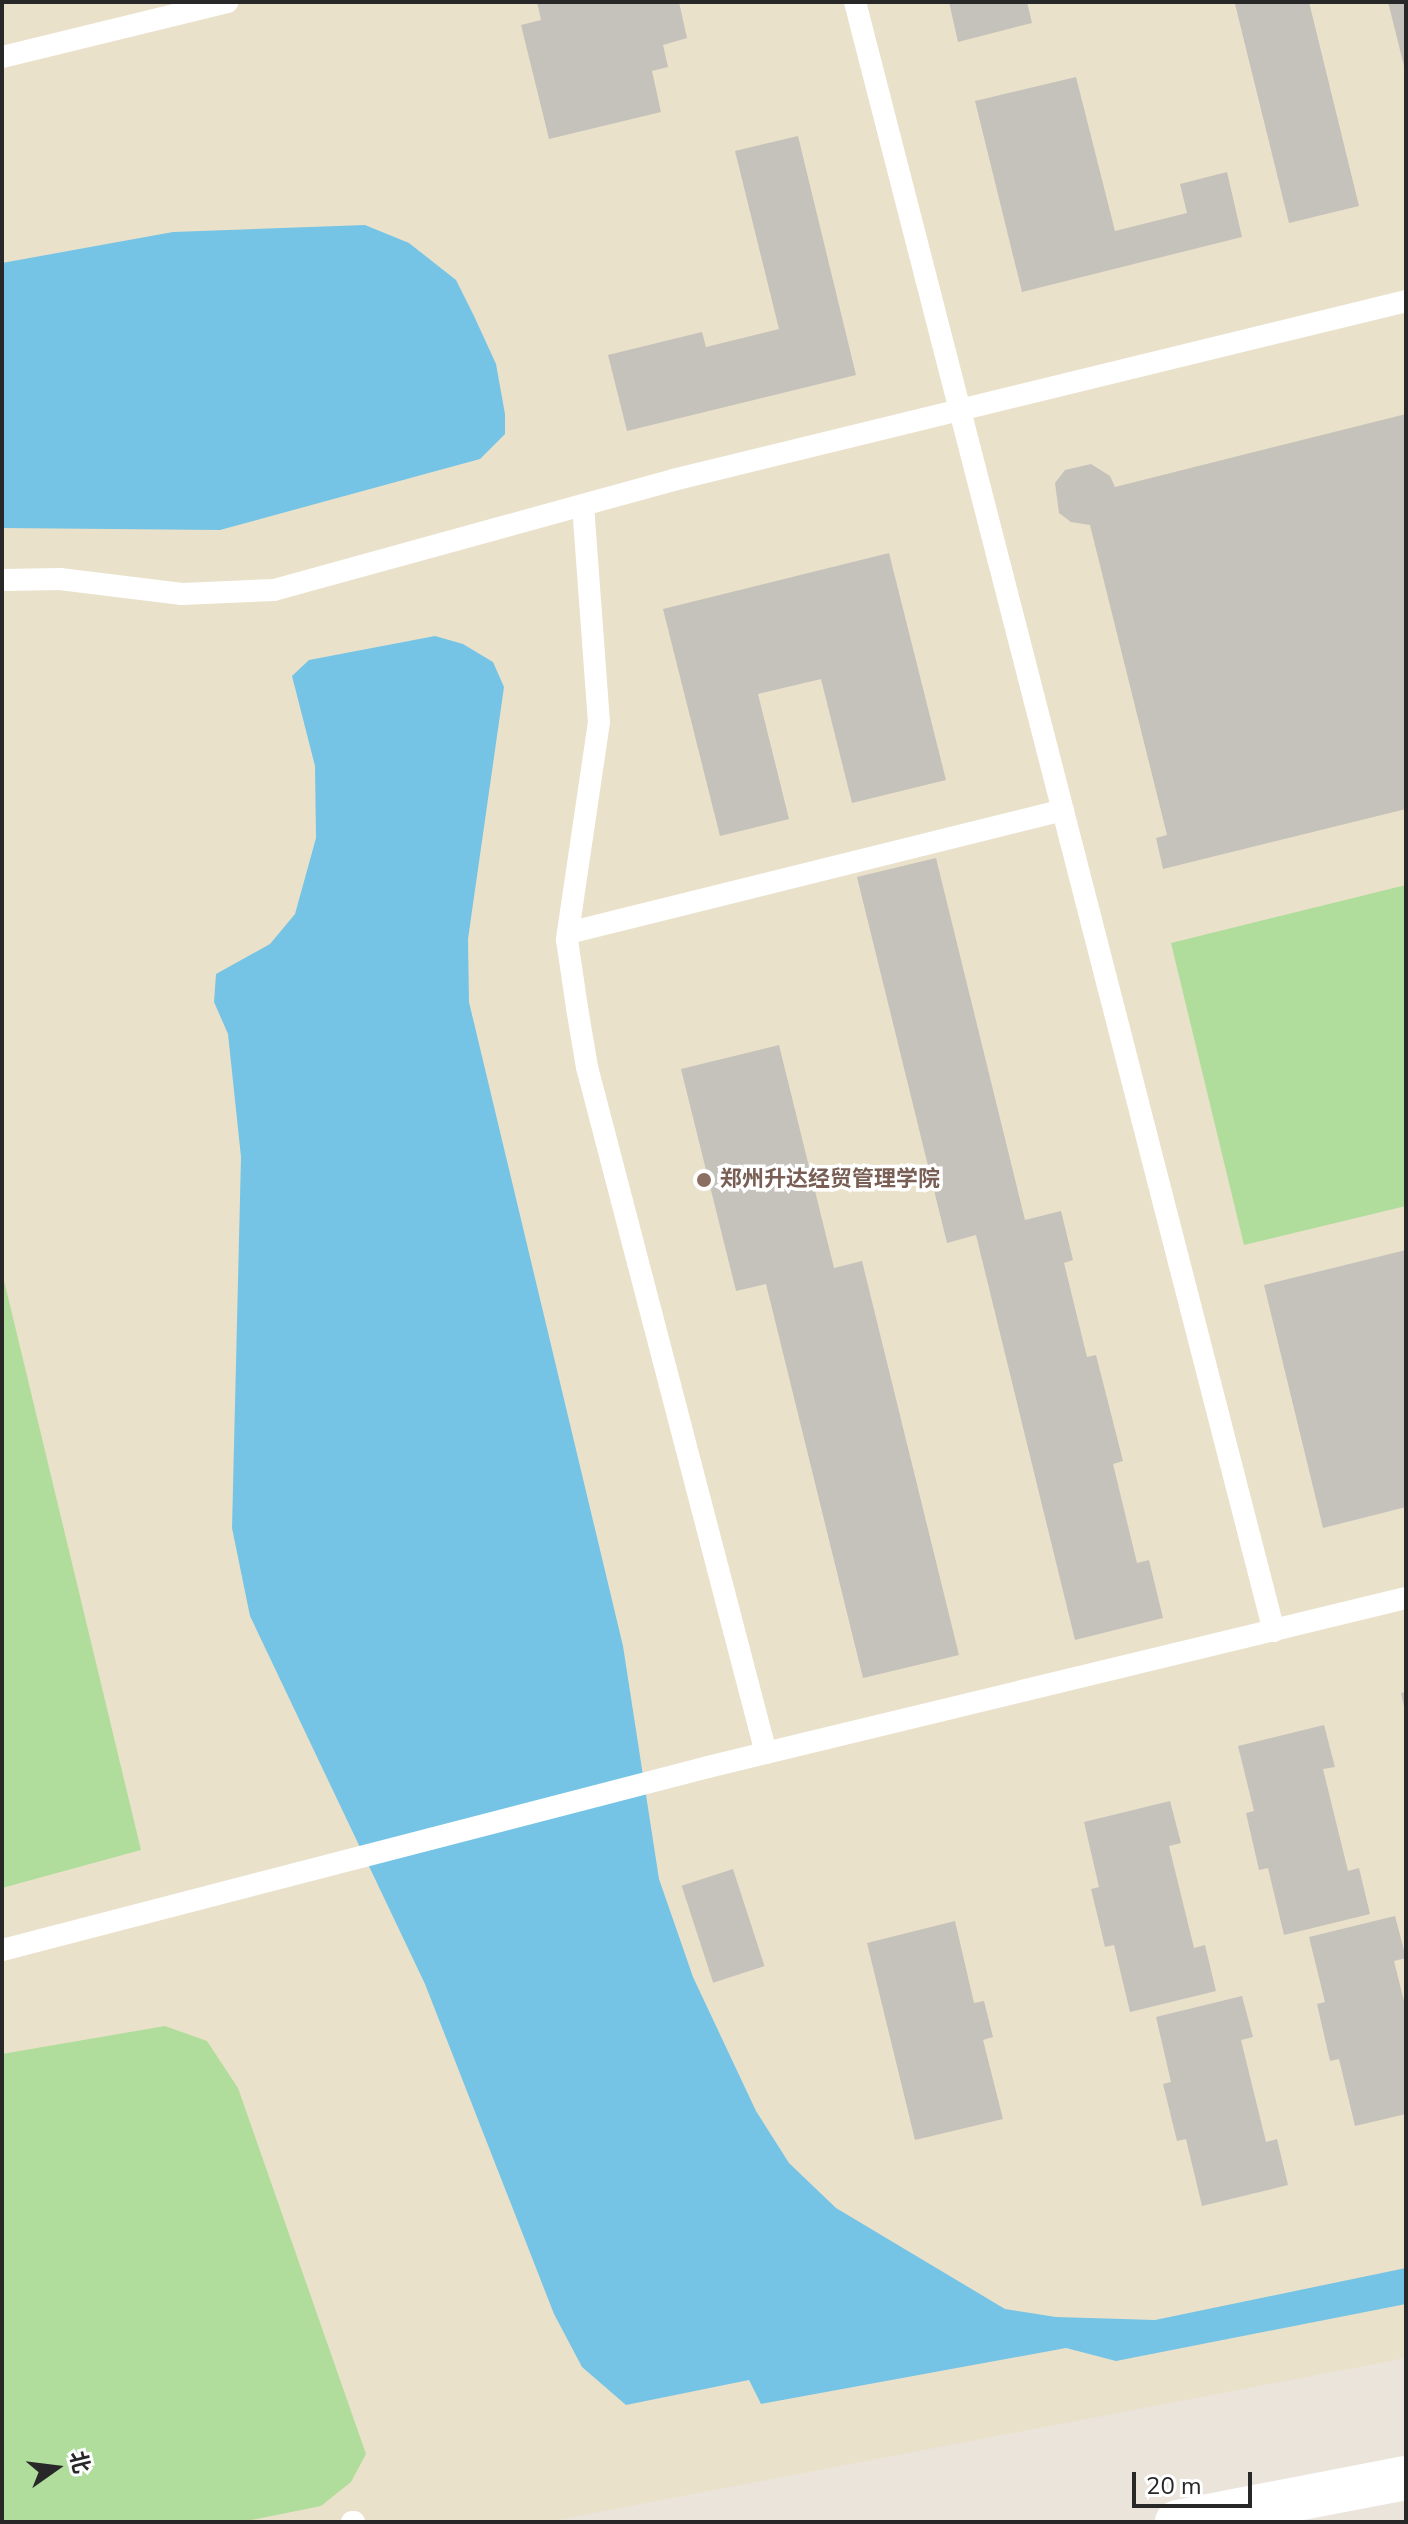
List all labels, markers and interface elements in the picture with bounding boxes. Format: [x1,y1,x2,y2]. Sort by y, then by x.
place label: 郑州升达经贸管理学院 [720,1167,940,1193]
marker: 郑州升达经贸管理学院 [695,1171,713,1189]
north arrow [16,2428,96,2508]
text: 北 [62,2448,97,2476]
scale bar [1136,2456,1256,2506]
text: 20 m [1146,2470,1202,2502]

